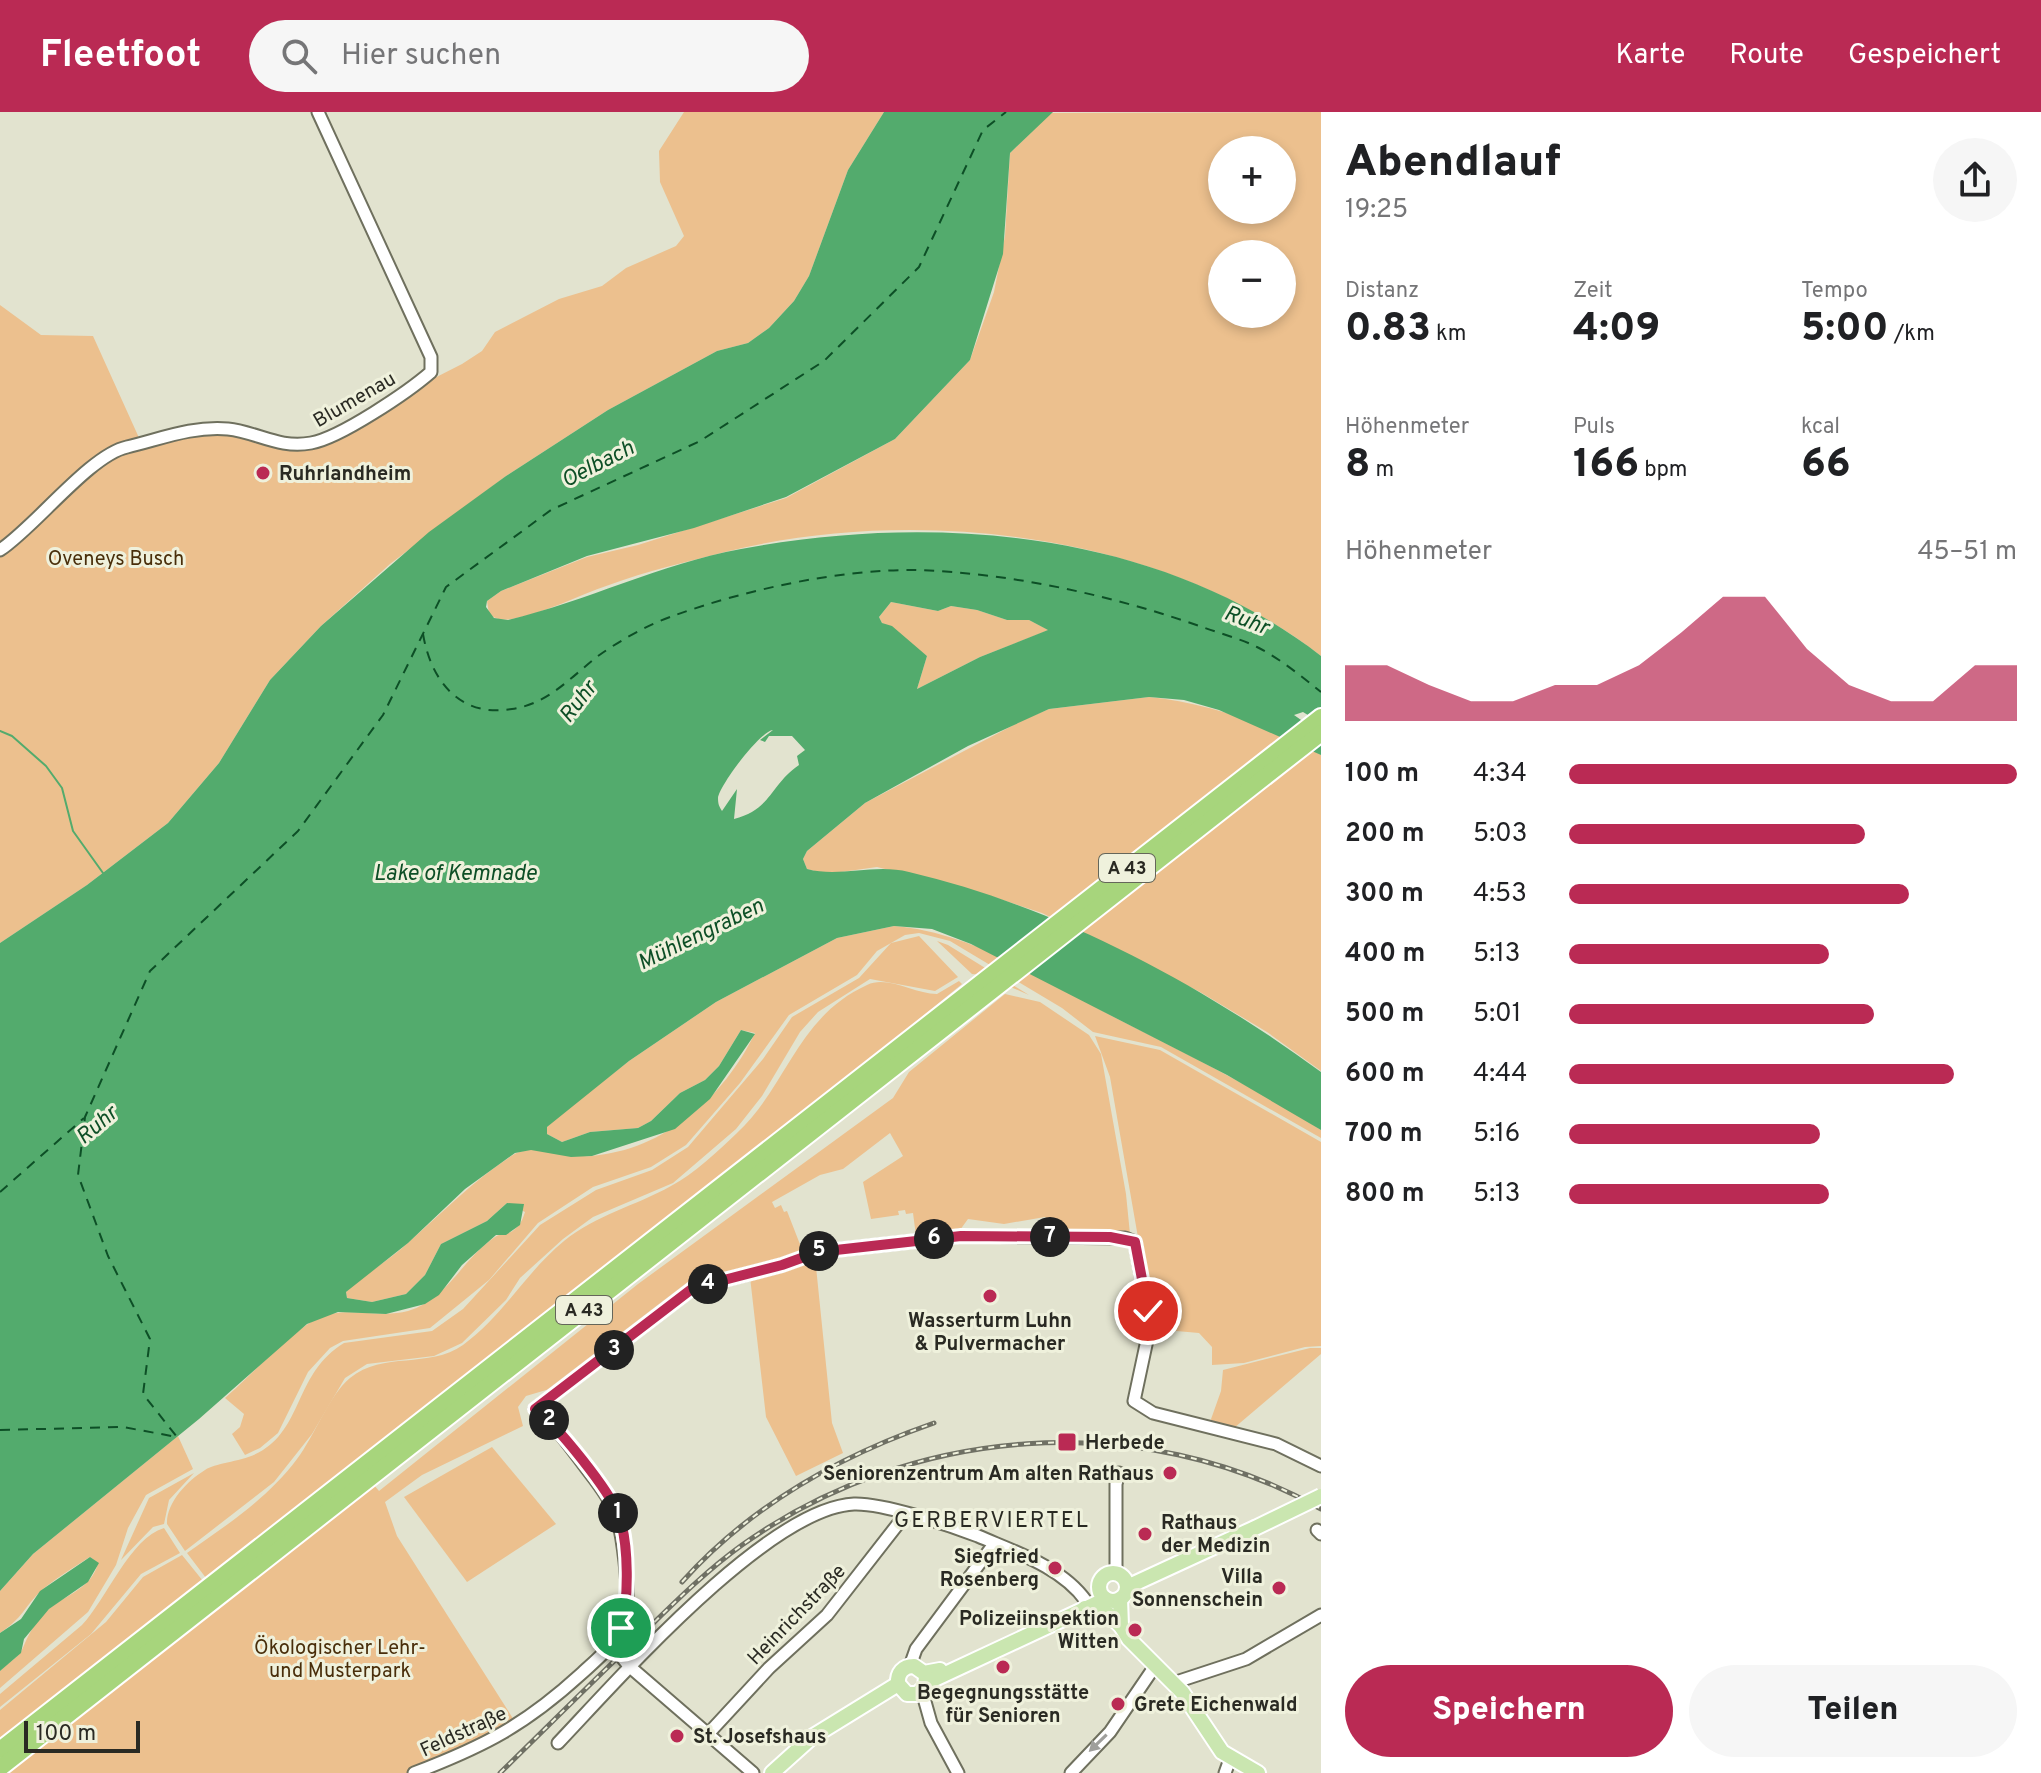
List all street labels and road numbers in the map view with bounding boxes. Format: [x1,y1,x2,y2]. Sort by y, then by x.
street label: Blumenau [309,367,401,435]
road number: A 43 [1099,854,1155,882]
road number: A 43 [556,1296,612,1324]
street label: Heinrichstraße [743,1559,852,1672]
street label: Feldstraße [416,1701,511,1764]

